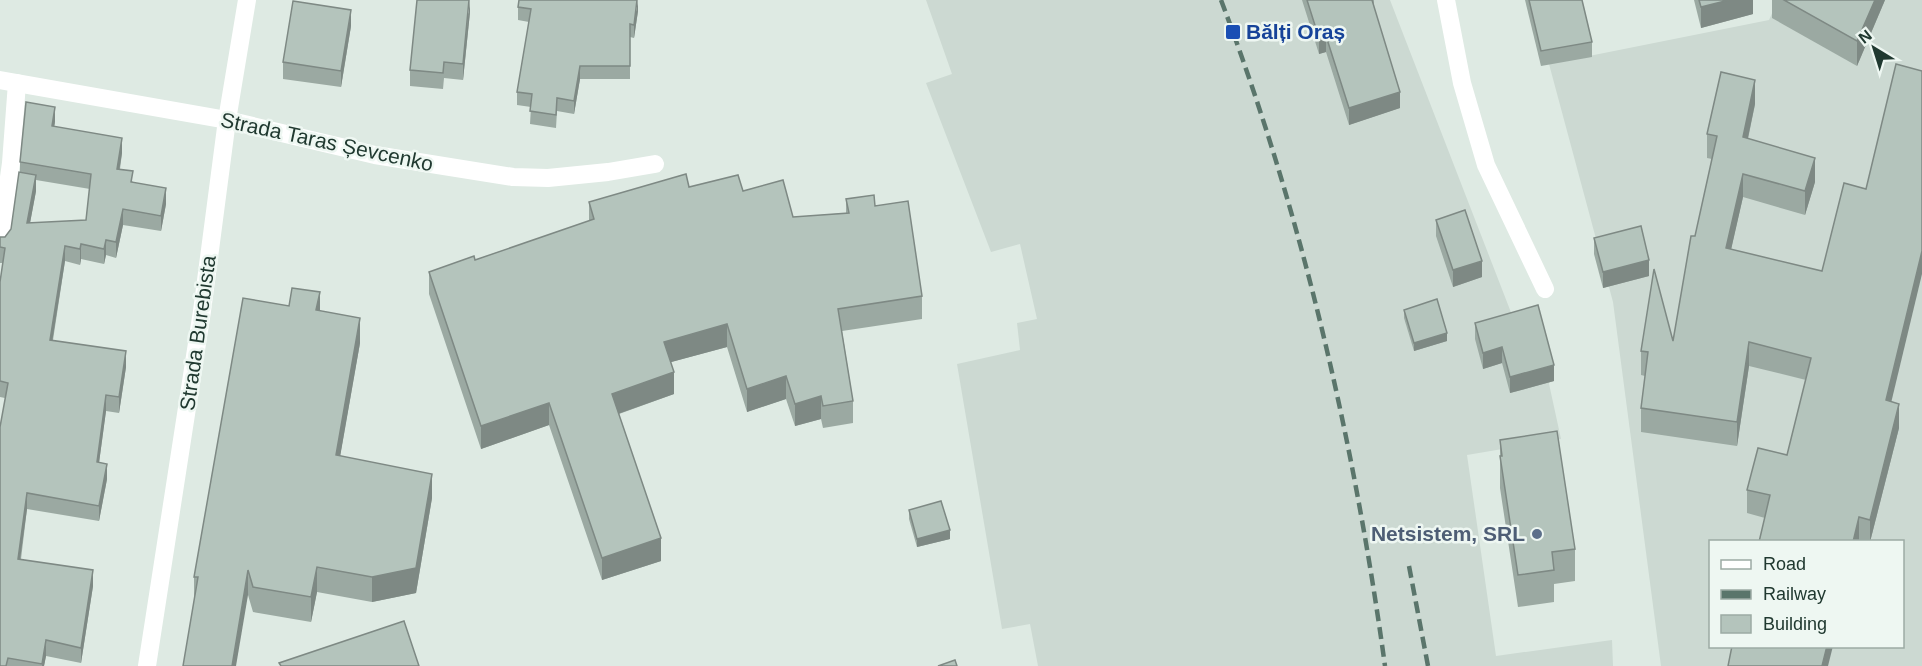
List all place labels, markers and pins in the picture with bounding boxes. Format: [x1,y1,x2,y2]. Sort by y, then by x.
place label: Bălți Oraș [1246,20,1345,43]
marker: Bălți Oraș [1224,23,1242,41]
place label: Netsistem, SRL [1371,522,1525,545]
marker: Netsistem, SRL [1530,527,1544,541]

